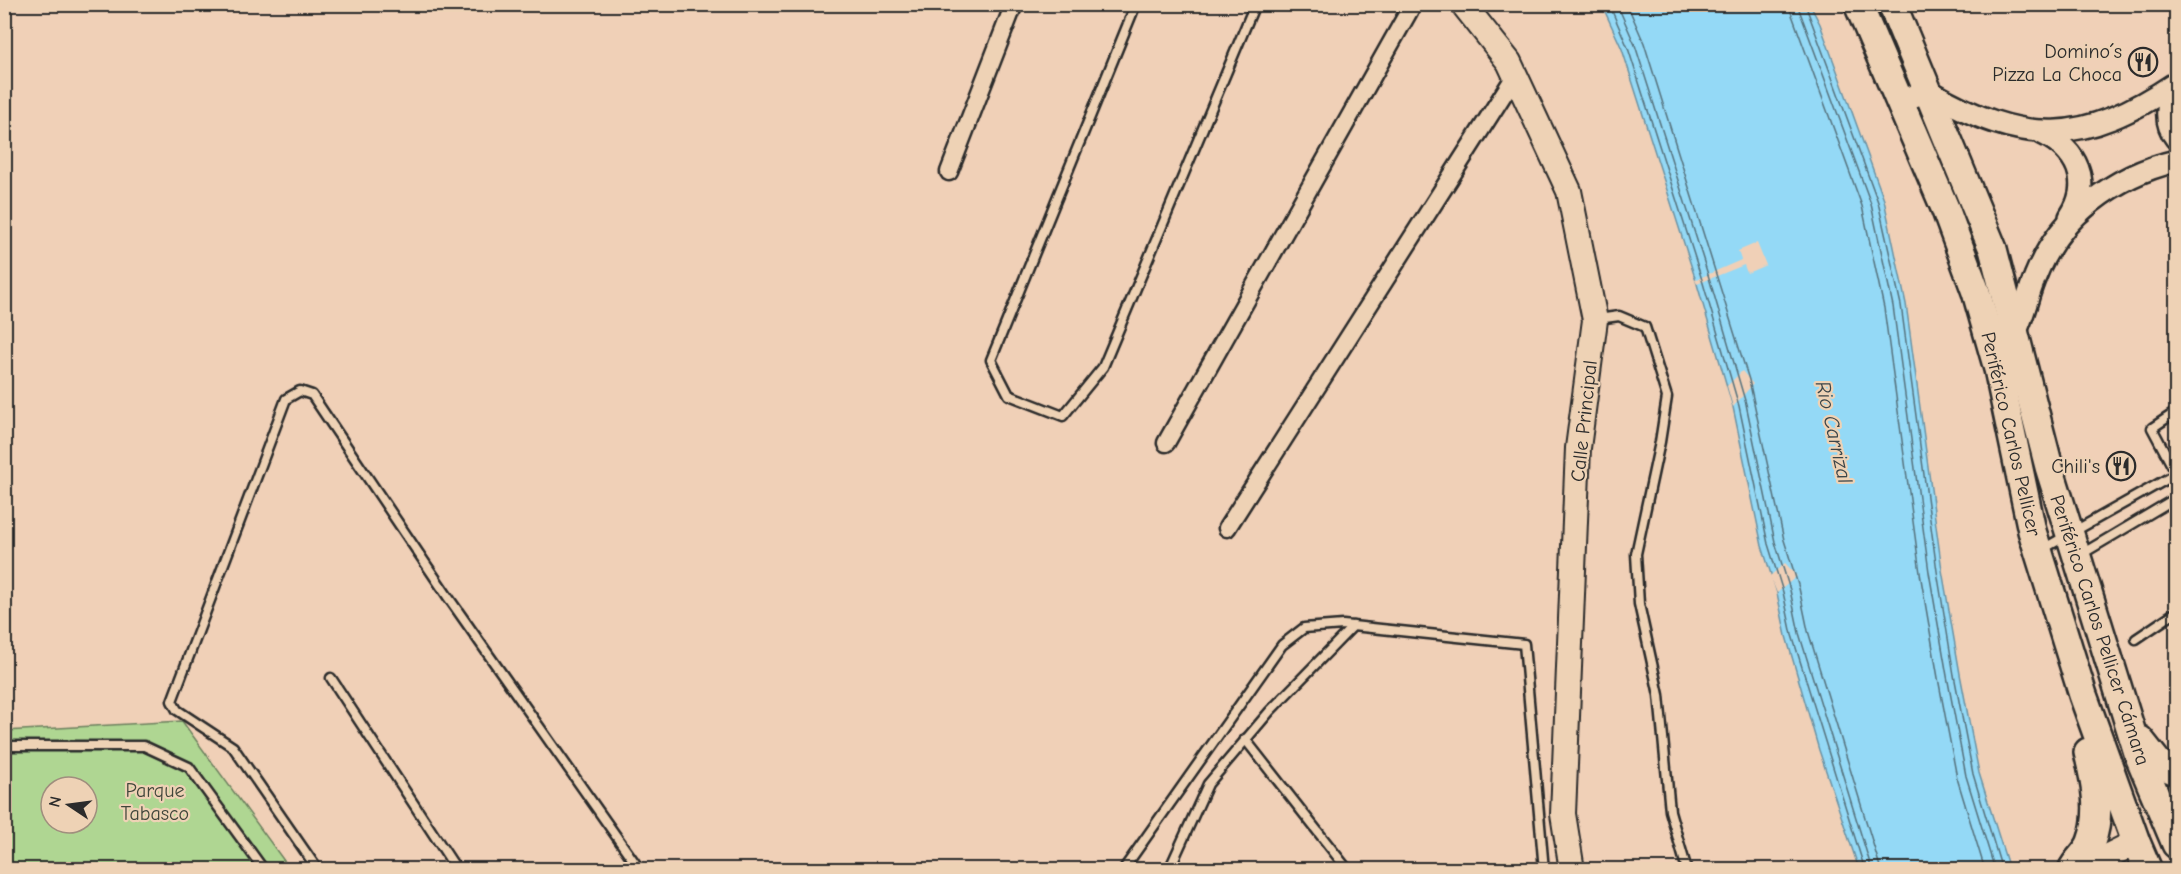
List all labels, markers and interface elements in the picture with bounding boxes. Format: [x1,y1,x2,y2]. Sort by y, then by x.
place label: Domino´s Pizza La Choca [1992,40,2122,86]
restaurant icon: Domino´s Pizza La Choca [2127,46,2159,78]
street label: Periférico Carlos Pellicer [1976,330,2046,538]
street label: Calle Principal [1566,359,1602,483]
water label: Rio Carrizal [1811,378,1858,486]
restaurant icon: Chili's [2105,450,2137,482]
place label: Chili's [2051,455,2100,478]
street label: Periférico Carlos Pellicer Cámara [2045,492,2155,768]
north arrow [39,775,99,835]
park label: Parque Tabasco [121,779,189,825]
text: N [45,795,65,809]

